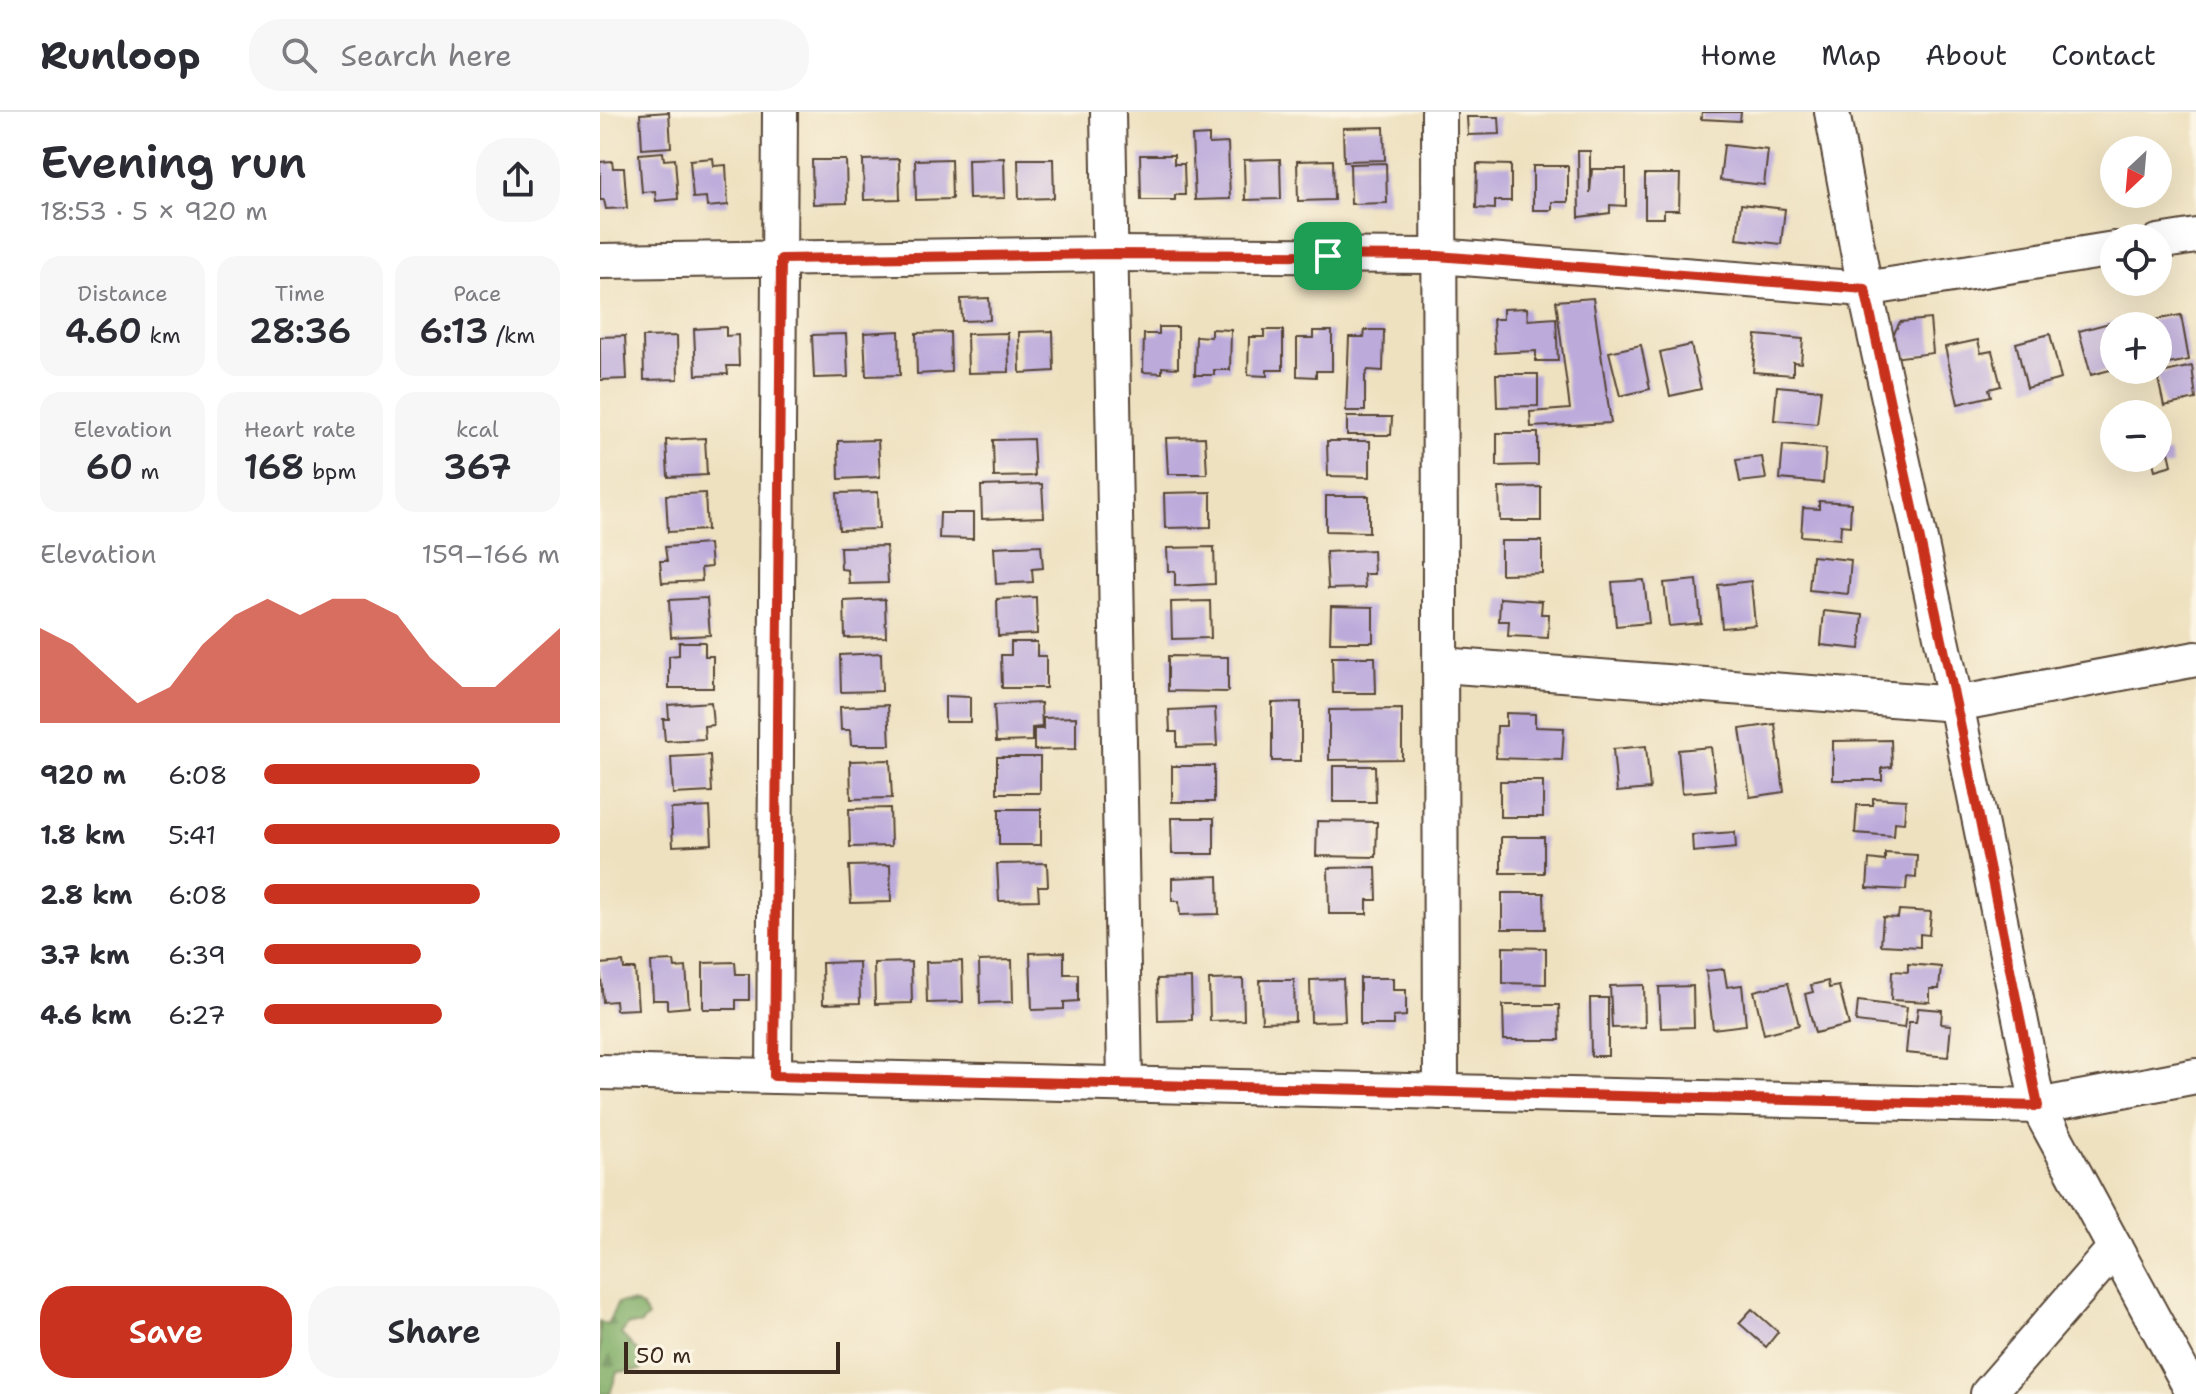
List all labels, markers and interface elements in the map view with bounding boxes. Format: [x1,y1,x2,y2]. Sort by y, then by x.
search box [249,19,809,91]
text: Runloop [40,30,201,81]
icon: search [277,33,321,77]
text: Search here [341,35,512,76]
text: Home [1700,36,1777,74]
text: Map [1821,36,1881,74]
text: About [1925,36,2007,74]
text: Contact [2051,36,2156,74]
text: Evening run [40,133,307,192]
north arrow [2100,136,2172,208]
map controls [2100,136,2172,472]
button: share [476,138,560,222]
text: 18:53 · 5 × 920 m [40,193,268,228]
pin [1294,222,1362,290]
button: locate [2100,224,2172,296]
icon: arrive [1306,234,1350,278]
text: Distance [78,279,168,308]
text: Time [275,279,325,308]
text: Pace [453,279,502,308]
text: 4.60 [65,308,142,354]
text: 28:36 [249,308,351,354]
text: 6:13 [419,308,488,354]
button: + [2100,312,2172,384]
text: km [142,321,181,350]
text: /km [488,321,535,350]
button: − [2100,400,2172,472]
text: Elevation [73,415,172,444]
text: Heart rate [244,415,356,444]
text: kcal [456,415,499,444]
text: 60 [86,444,133,490]
text: 168 [244,444,305,490]
text: 367 [443,444,512,490]
text: m [133,457,159,486]
text: bpm [305,457,356,486]
text: Elevation [40,536,156,571]
text: 159–166 m [421,536,560,571]
text: 920 m [40,757,126,792]
text: 6:08 [168,757,228,792]
text: 1.8 km [40,817,125,852]
text: 5:41 [168,817,216,852]
text: 2.8 km [40,877,133,912]
text: 6:08 [168,877,228,912]
text: 3.7 km [40,937,130,972]
text: 6:39 [168,937,226,972]
text: 4.6 km [40,997,131,1032]
text: 6:27 [168,997,226,1032]
button: Save [40,1286,292,1378]
button: Share [308,1286,560,1378]
scale bar [624,1338,840,1374]
text: 50 m [636,1341,691,1370]

